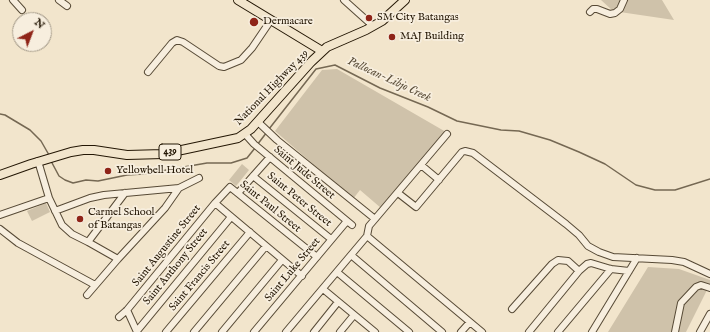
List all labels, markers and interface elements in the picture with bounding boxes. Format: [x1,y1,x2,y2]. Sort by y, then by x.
place label: SM City Batangas [377,11,459,25]
north arrow [12,12,52,52]
marker: SM City Batangas [364,13,374,23]
text: N [31,15,48,32]
place label: Dermacare [263,15,313,29]
marker: Dermacare [248,16,260,28]
place label: MAJ Building [400,30,464,44]
marker: MAJ Building [387,32,397,42]
street label: National Highway 439 [232,47,312,129]
water label: Pallocan-Libjo Creek [345,54,433,106]
road number: 439 [159,144,181,160]
street label: Saint Jude Street [271,144,337,202]
place label: Yellowbell Hotel [116,164,193,178]
marker: Yellowbell Hotel [103,166,113,176]
street label: Saint Peter Street [264,170,334,230]
street label: Saint Paul Street [237,178,303,236]
street label: Saint Augustine Street [130,202,204,290]
place label: Carmel School of Batangas [88,206,155,232]
marker: Carmel School of Batangas [75,214,85,224]
street label: Saint Anthony Street [141,226,211,308]
street label: Saint Luke Street [262,235,324,305]
street label: Saint Francis Street [167,238,233,314]

